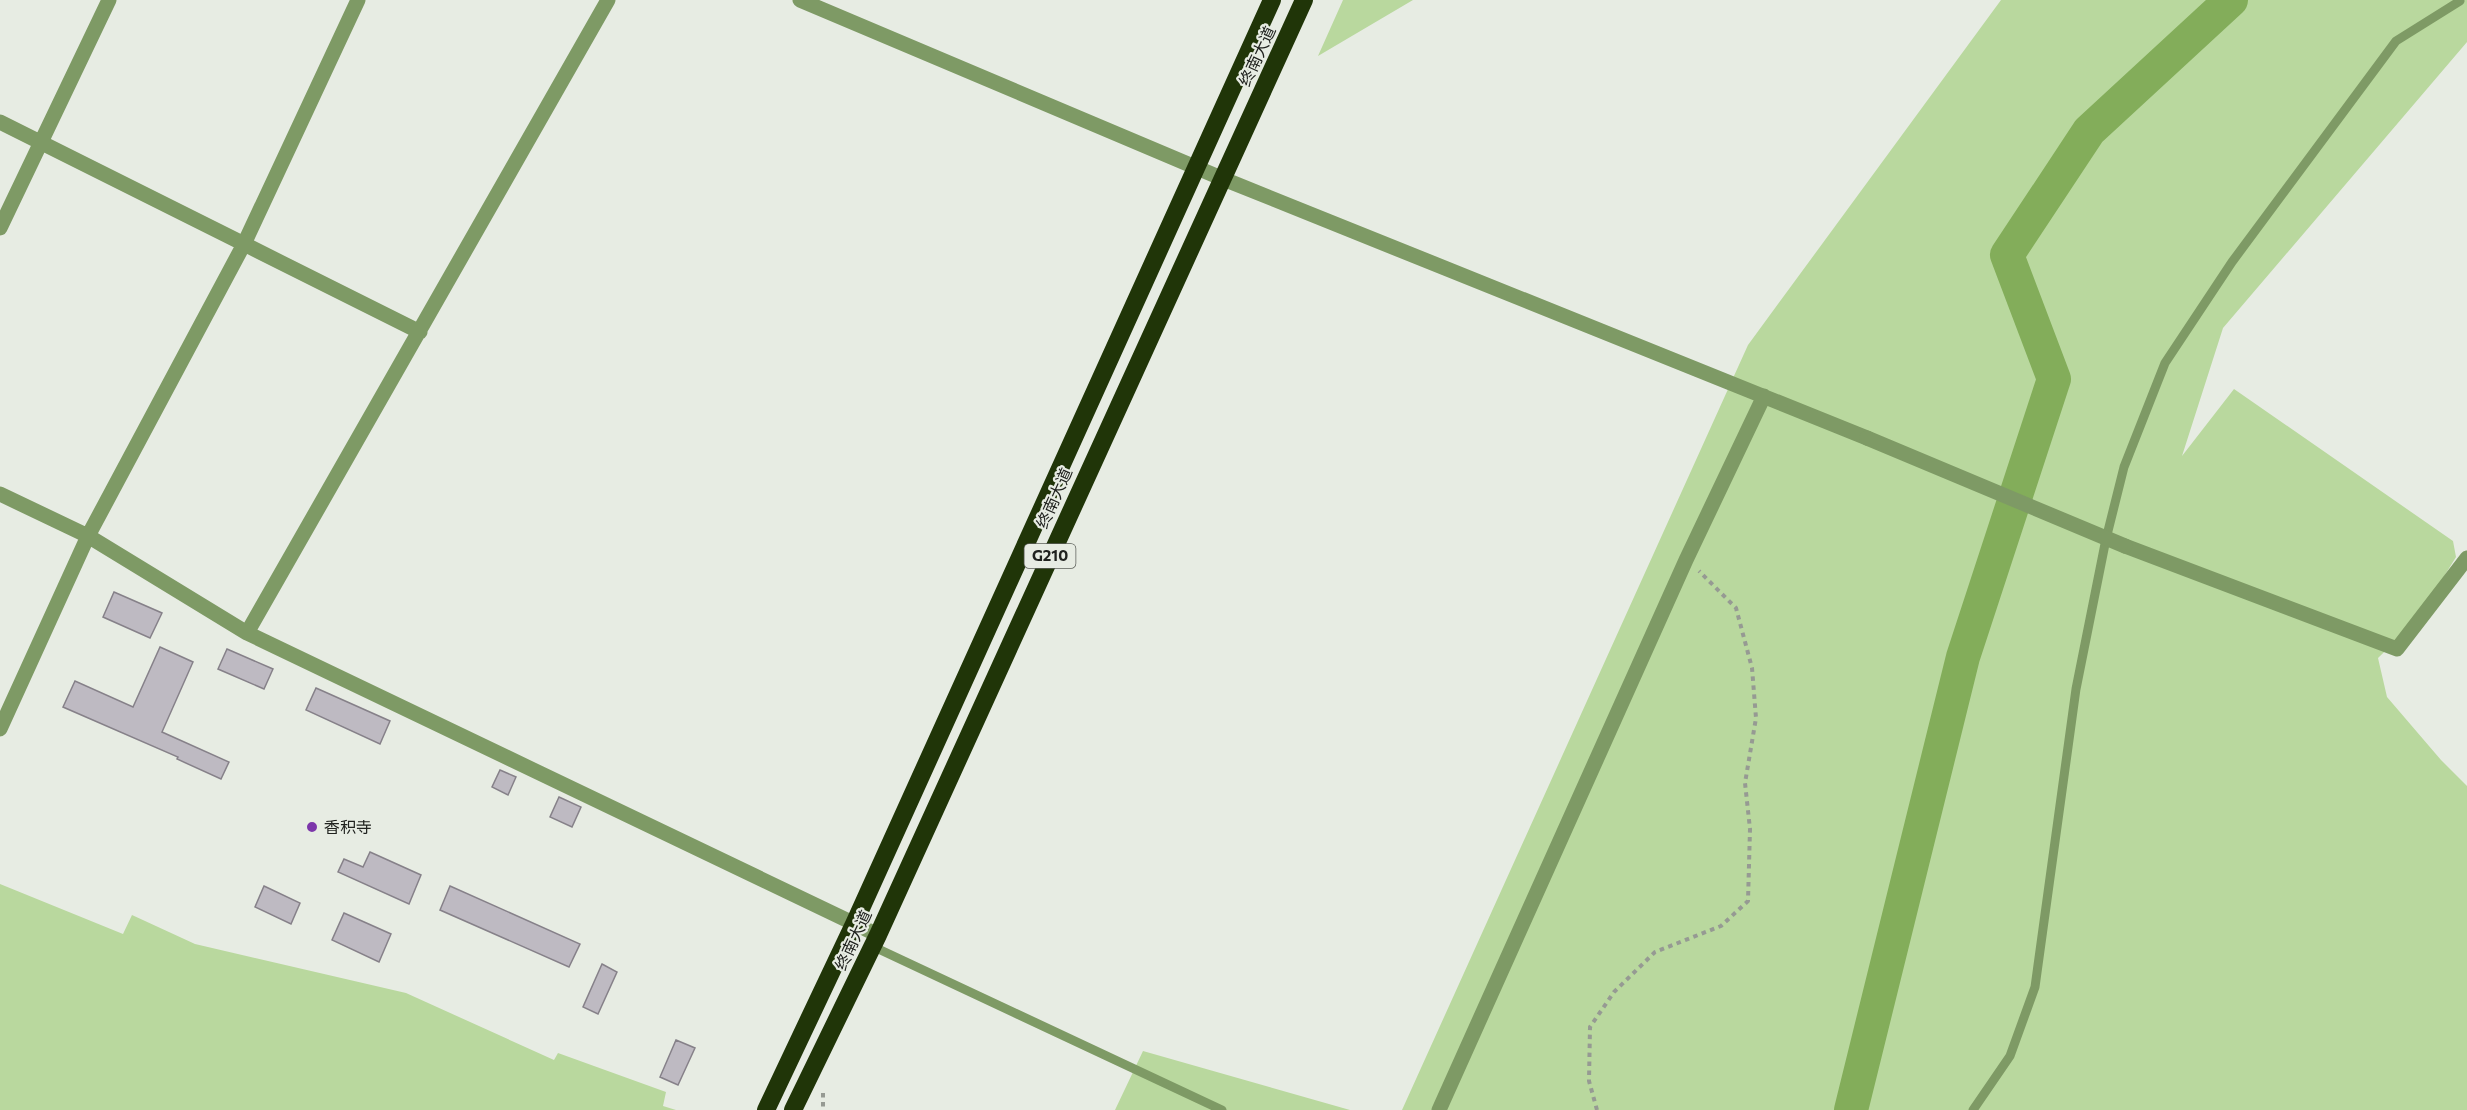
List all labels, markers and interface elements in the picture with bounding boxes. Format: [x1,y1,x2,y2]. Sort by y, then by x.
street label: 终南大道 [1234,23,1279,89]
street label: 终南大道 [1032,465,1075,531]
road number: G210 [1024,544,1076,568]
place label: 香积寺 [324,817,372,836]
marker: 香积寺 [305,820,319,834]
street label: 终南大道 [830,907,875,973]

